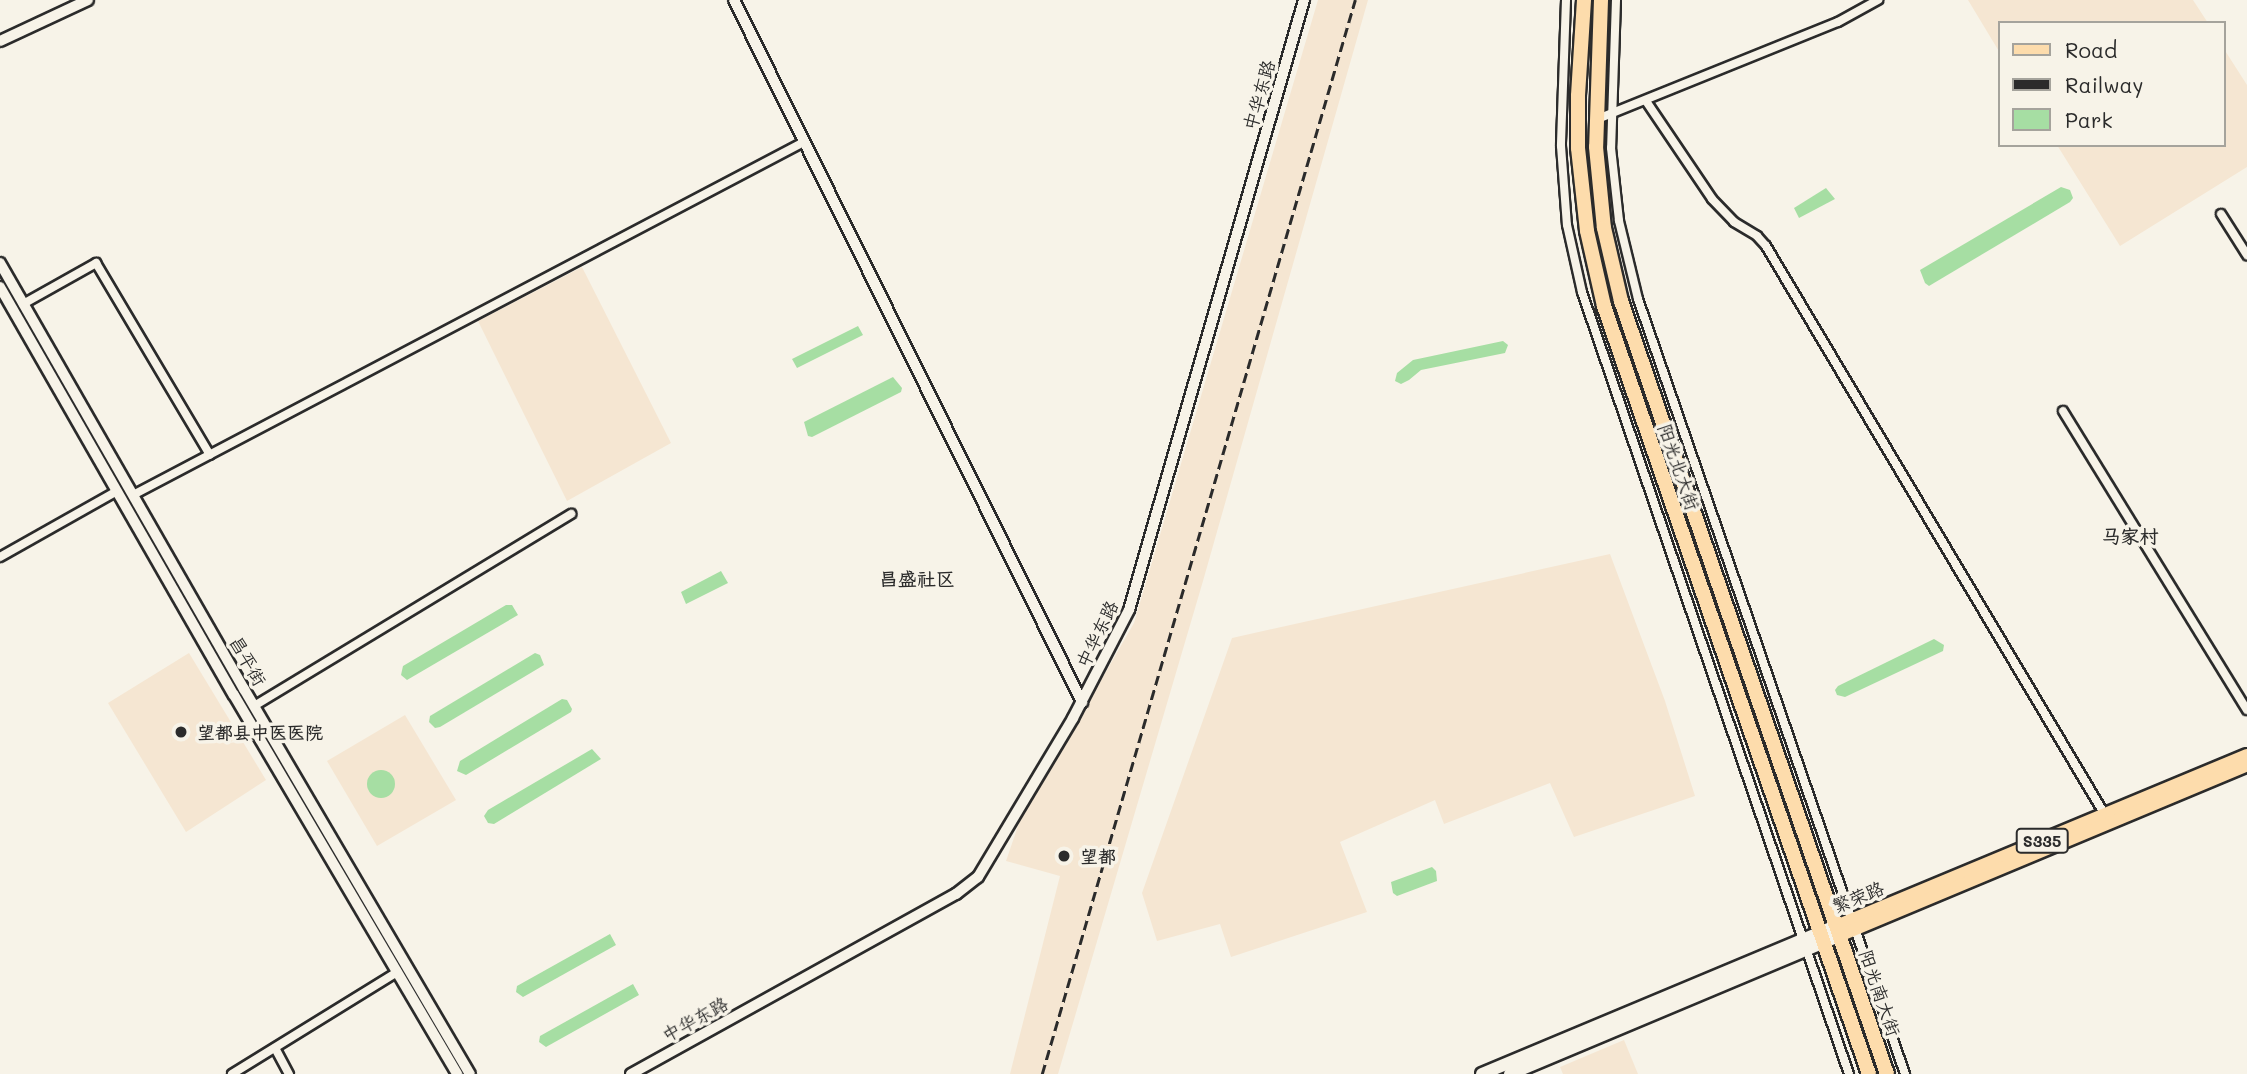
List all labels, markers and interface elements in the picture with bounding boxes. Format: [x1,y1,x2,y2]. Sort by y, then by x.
legend [1998,21,2226,147]
text: Road [2065,36,2117,63]
street label: 中华东路 [1239,57,1279,133]
text: Railway [2065,71,2144,98]
text: Park [2065,106,2113,133]
street label: 阳光北大街 [1654,421,1704,513]
district label: 马家村 [2102,525,2158,547]
district label: 昌盛社区 [879,568,955,590]
street label: 中华东路 [1072,597,1122,671]
street label: 昌平街 [225,632,271,690]
place label: 望都县中医医院 [197,721,323,743]
marker: 望都县中医医院 [171,722,191,742]
road number: S335 [2014,828,2070,854]
place label: 望都 [1080,845,1116,867]
marker: 望都 [1054,846,1074,866]
street label: 繁荣路 [1829,877,1887,917]
street label: 阳光南大街 [1855,947,1905,1039]
street label: 中华东路 [658,992,732,1046]

